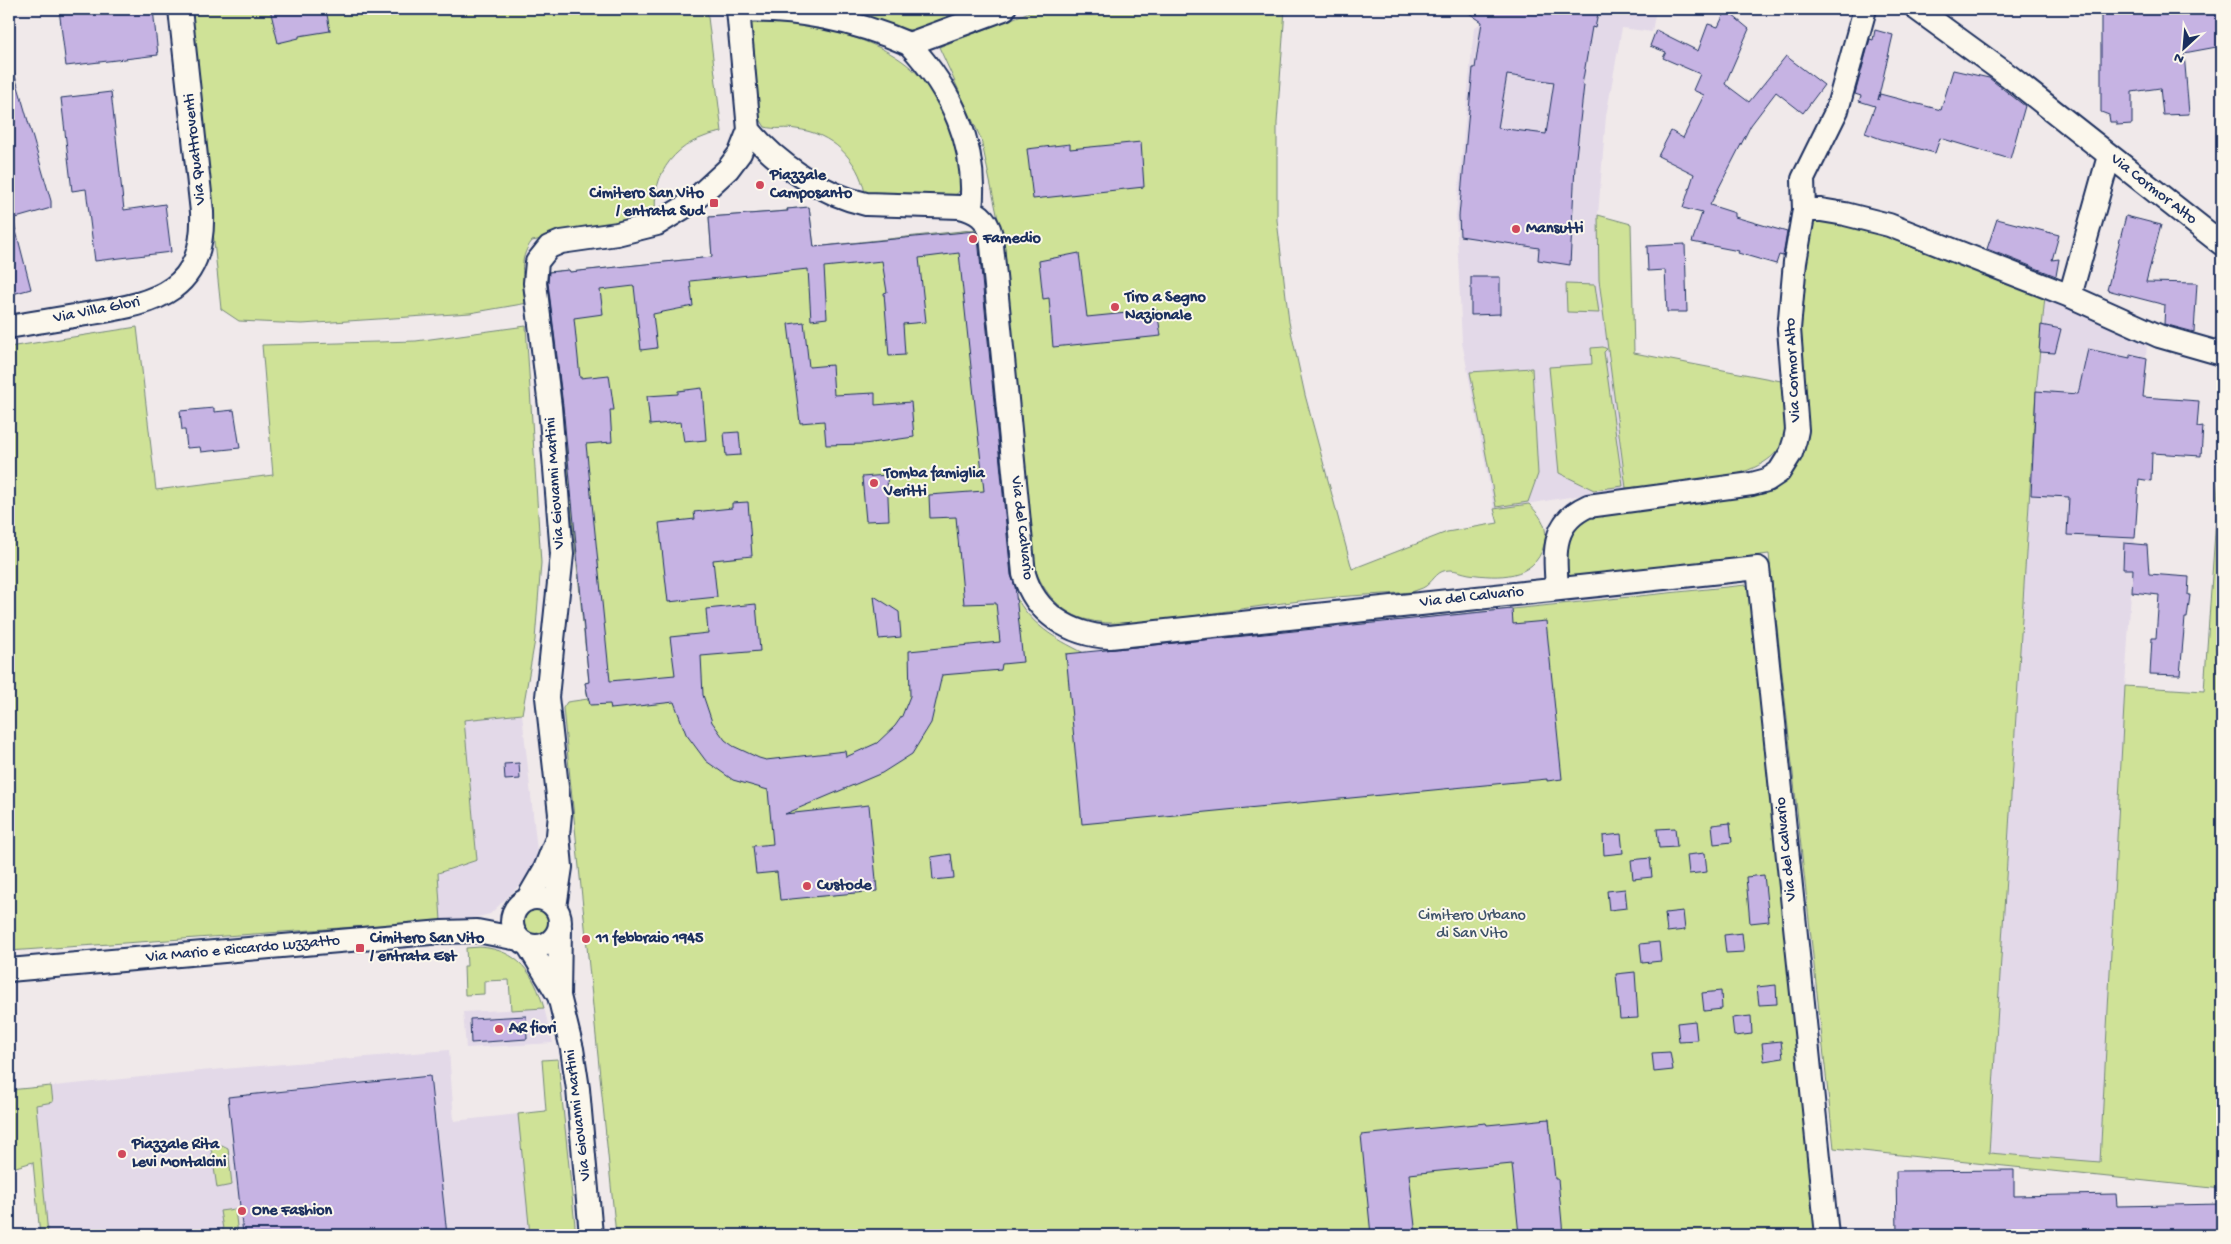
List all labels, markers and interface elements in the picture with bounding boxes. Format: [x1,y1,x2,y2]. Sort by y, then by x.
north arrow [2158,22,2208,72]
text: N [2172,48,2187,67]
street label: Via Quattroventi [181,92,211,207]
street label: Via Cormor Alto [2105,150,2200,230]
place label: Piazzale Camposanto [769,167,853,204]
marker: Piazzale Camposanto [754,179,766,191]
place label: Cimitero San Vito / entrata Sud [589,185,706,222]
marker: Cimitero San Vito / entrata Sud [708,197,720,209]
place label: Mansutti [1526,220,1584,239]
marker: Mansutti [1510,223,1522,235]
place label: Famedio [982,230,1042,249]
marker: Famedio [967,233,979,245]
place label: Tiro a Segno Nazionale [1123,289,1206,326]
street label: Via Villa Glori [51,293,142,329]
marker: Tiro a Segno Nazionale [1109,301,1121,313]
street label: Via Cormor Alto [1782,317,1806,424]
street label: Via Giovanni Martini [542,416,570,551]
place label: Tomba famiglia Veritti [882,464,986,502]
street label: Via del Calvario [1005,474,1037,581]
marker: Tomba famiglia Veritti [868,477,880,489]
street label: Via del Calvario [1418,583,1525,613]
street label: Via del Calvario [1772,796,1802,903]
place label: Custode [816,877,872,896]
marker: Custode [801,880,813,892]
park label: Cimitero Urbano di San Vito [1418,907,1526,944]
place label: 11 febbraio 1945 [595,929,704,949]
place label: Cimitero San Vito / entrata Est [369,930,485,967]
street label: Via Mario e Riccardo Luzzatto [144,932,341,968]
marker: 11 febbraio 1945 [580,933,592,945]
marker: Cimitero San Vito / entrata Est [354,942,366,954]
place label: AR fiori [508,1019,557,1039]
marker: AR fiori [493,1023,505,1035]
street label: Via Giovanni Martini [562,1048,597,1183]
place label: Piazzale Rita Levi Montalcini [131,1136,227,1173]
marker: Piazzale Rita Levi Montalcini [116,1148,128,1160]
place label: One Fashion [252,1202,333,1221]
marker: One Fashion [236,1205,248,1217]

